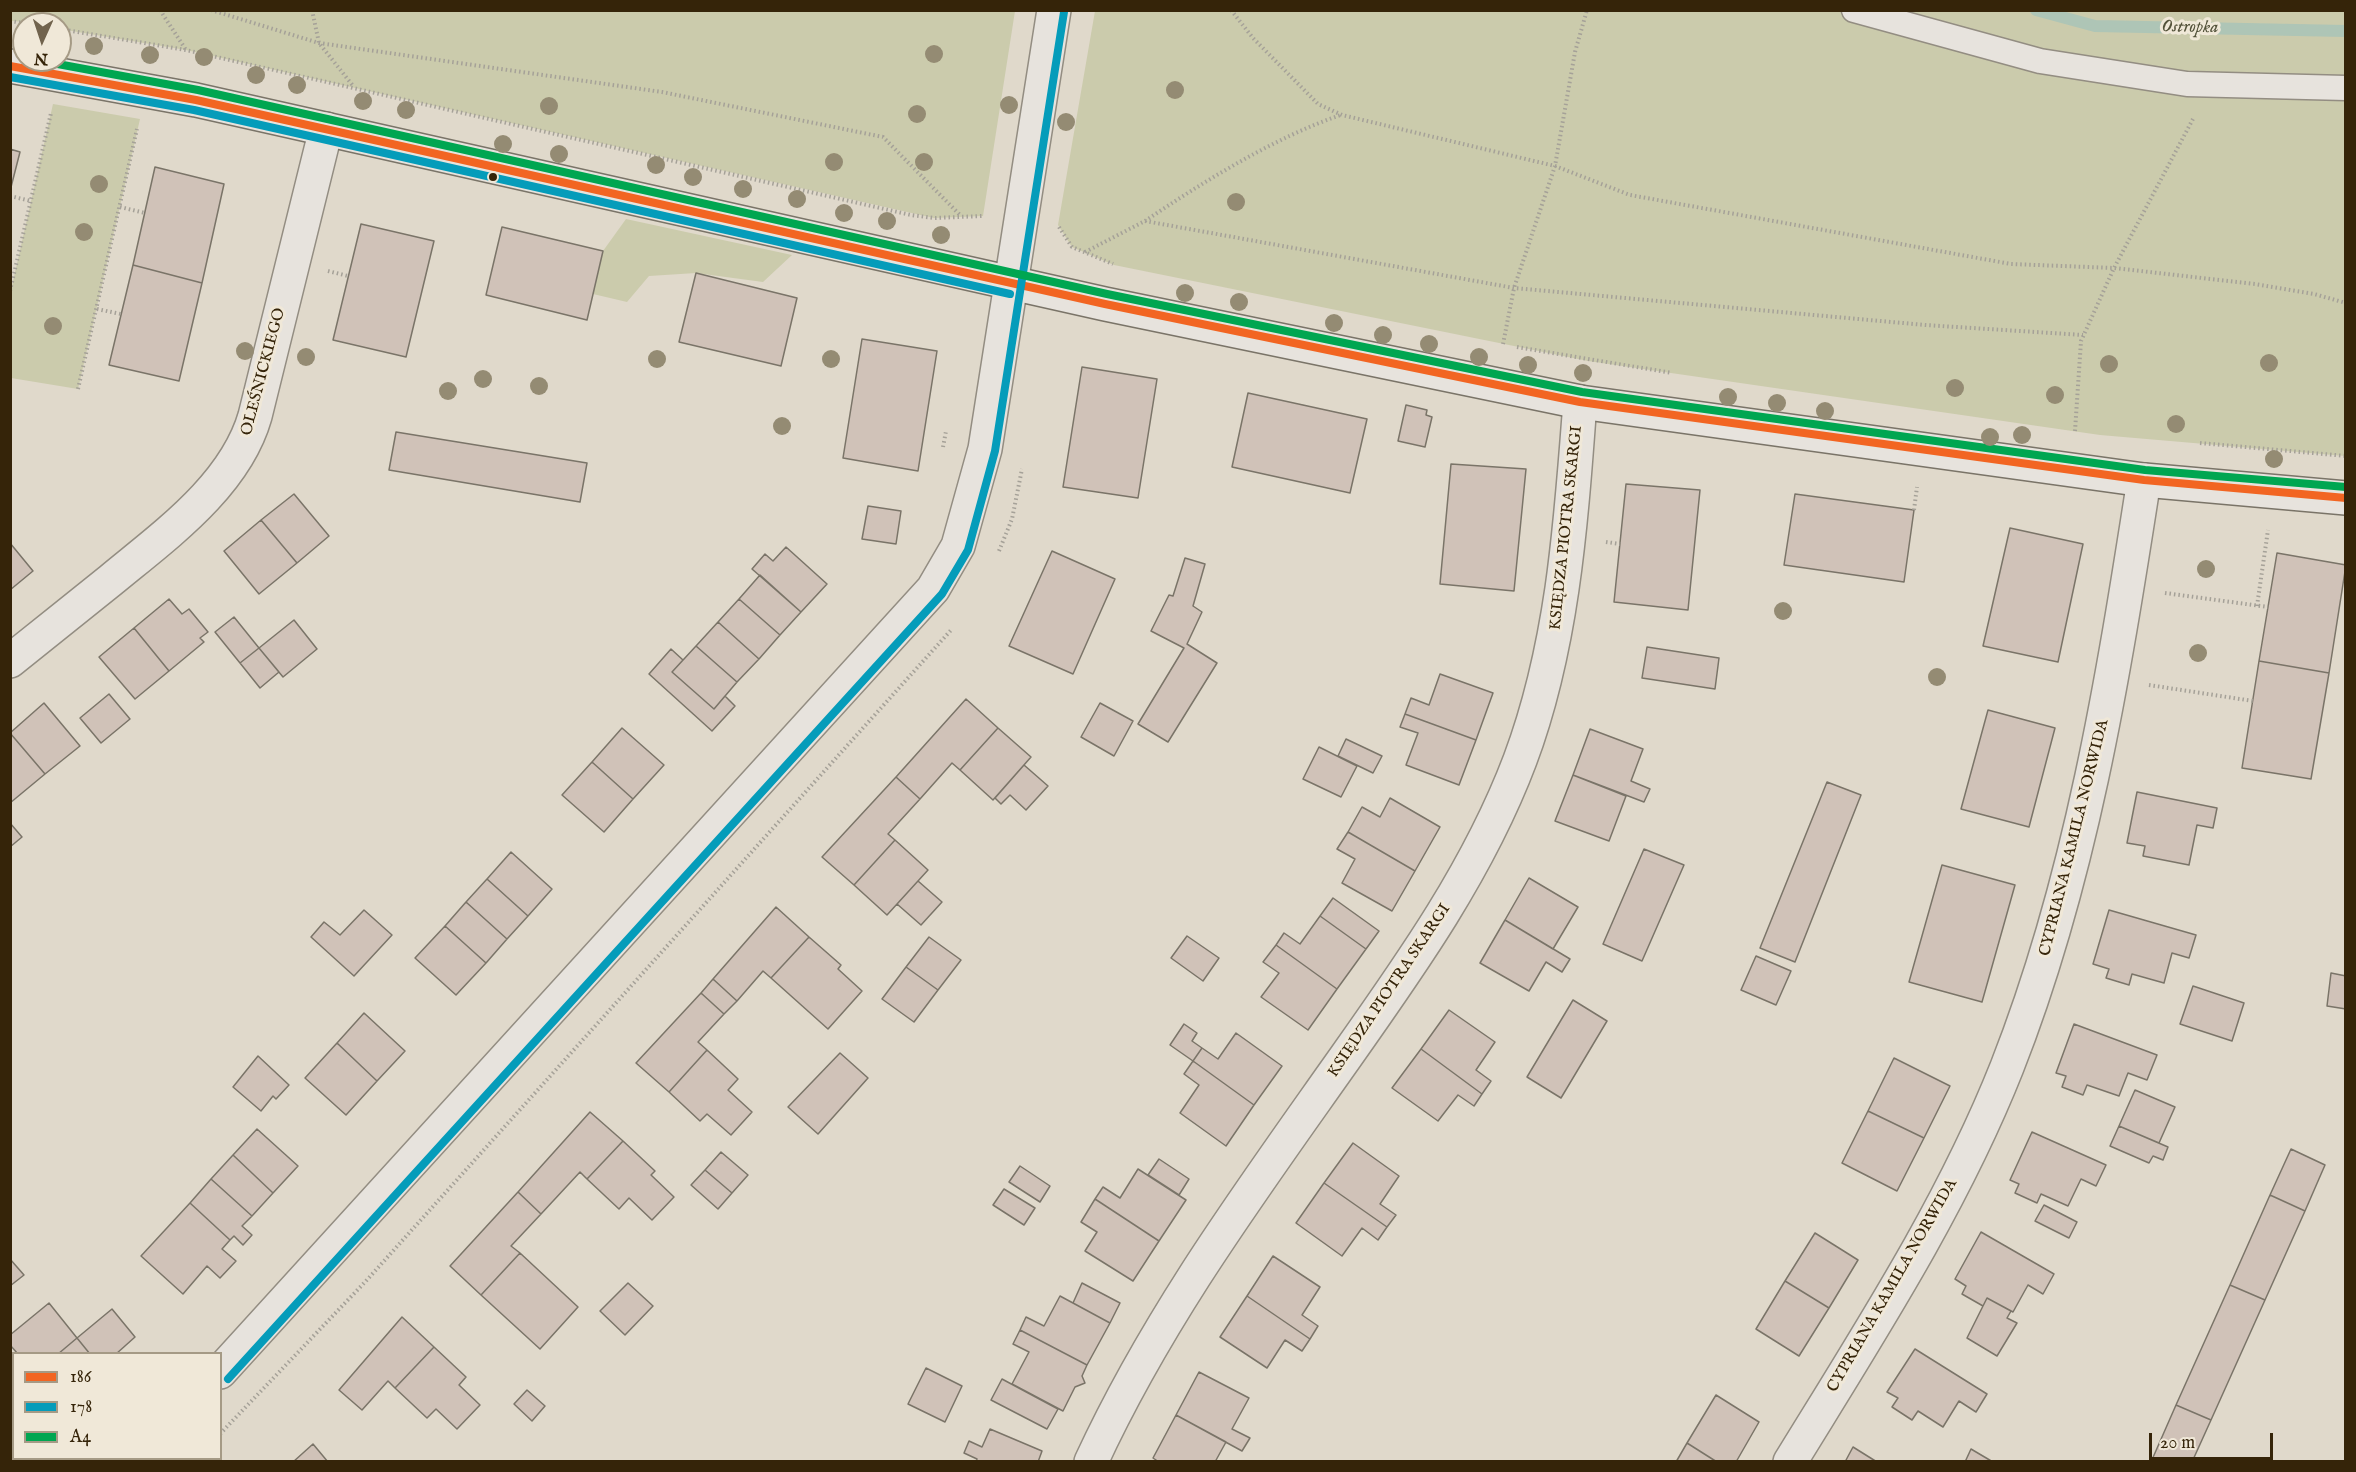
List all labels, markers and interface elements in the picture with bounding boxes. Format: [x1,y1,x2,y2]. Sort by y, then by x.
north arrow [12,12,72,72]
water label: Ostropka [2161,17,2219,39]
text: N [34,48,49,68]
unlabelled marker [487,171,499,183]
street label: OLEŚNICKIEGO [238,306,290,438]
street label: KSIĘDZA PIOTRA SKARGI [1547,425,1587,631]
street label: CYPRIANA KAMILA NORWIDA [2036,718,2114,958]
street label: KSIĘDZA PIOTRA SKARGI [1325,901,1455,1081]
street label: CYPRIANA KAMILA NORWIDA [1824,1176,1962,1396]
legend [12,1352,222,1460]
text: 186 [70,1366,91,1389]
text: 178 [70,1396,92,1419]
scale bar [2152,1421,2276,1459]
text: A4 [70,1426,91,1449]
text: 20 m [2160,1432,2195,1455]

